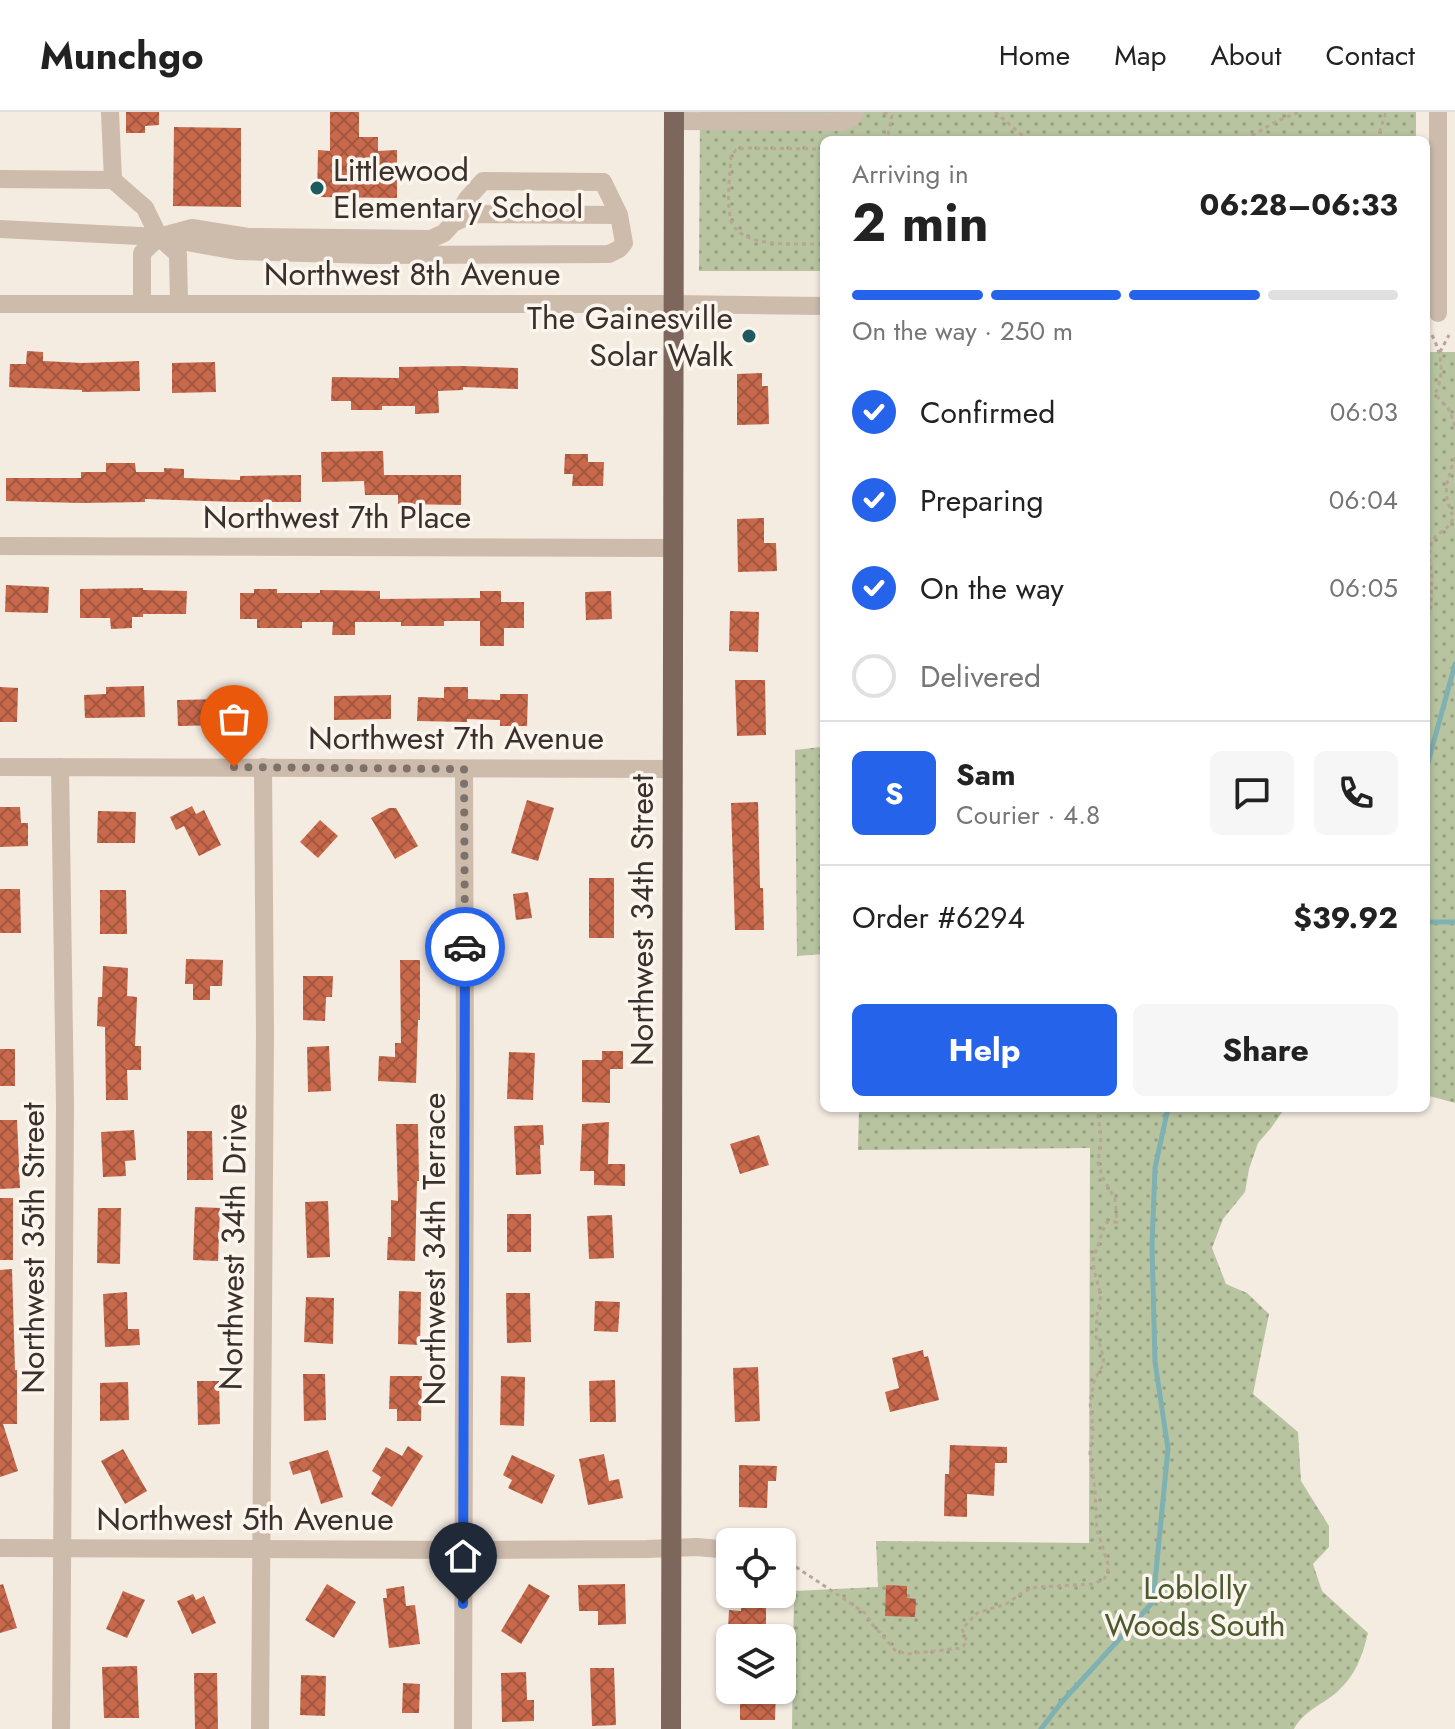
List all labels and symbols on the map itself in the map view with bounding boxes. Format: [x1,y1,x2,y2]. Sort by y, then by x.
place label: Littlewood Elementary School [333,147,583,230]
marker: Littlewood Elementary School [308,179,326,197]
street label: Northwest 8th Avenue [264,251,560,297]
place label: The Gainesville Solar Walk [527,295,734,378]
marker: The Gainesville Solar Walk [740,327,758,345]
street label: Northwest 7th Place [203,494,471,540]
pin [200,685,268,767]
street label: Northwest 7th Avenue [308,715,604,761]
street label: Northwest 34th Street [619,774,665,1066]
courier [425,907,505,987]
street label: Northwest 34th Terrace [411,1093,457,1406]
street label: Northwest 35th Street [10,1102,56,1394]
street label: Northwest 34th Drive [208,1103,258,1391]
street label: Northwest 5th Avenue [96,1496,394,1542]
pin [429,1522,497,1604]
park label: Loblolly Woods South [1104,1565,1286,1648]

